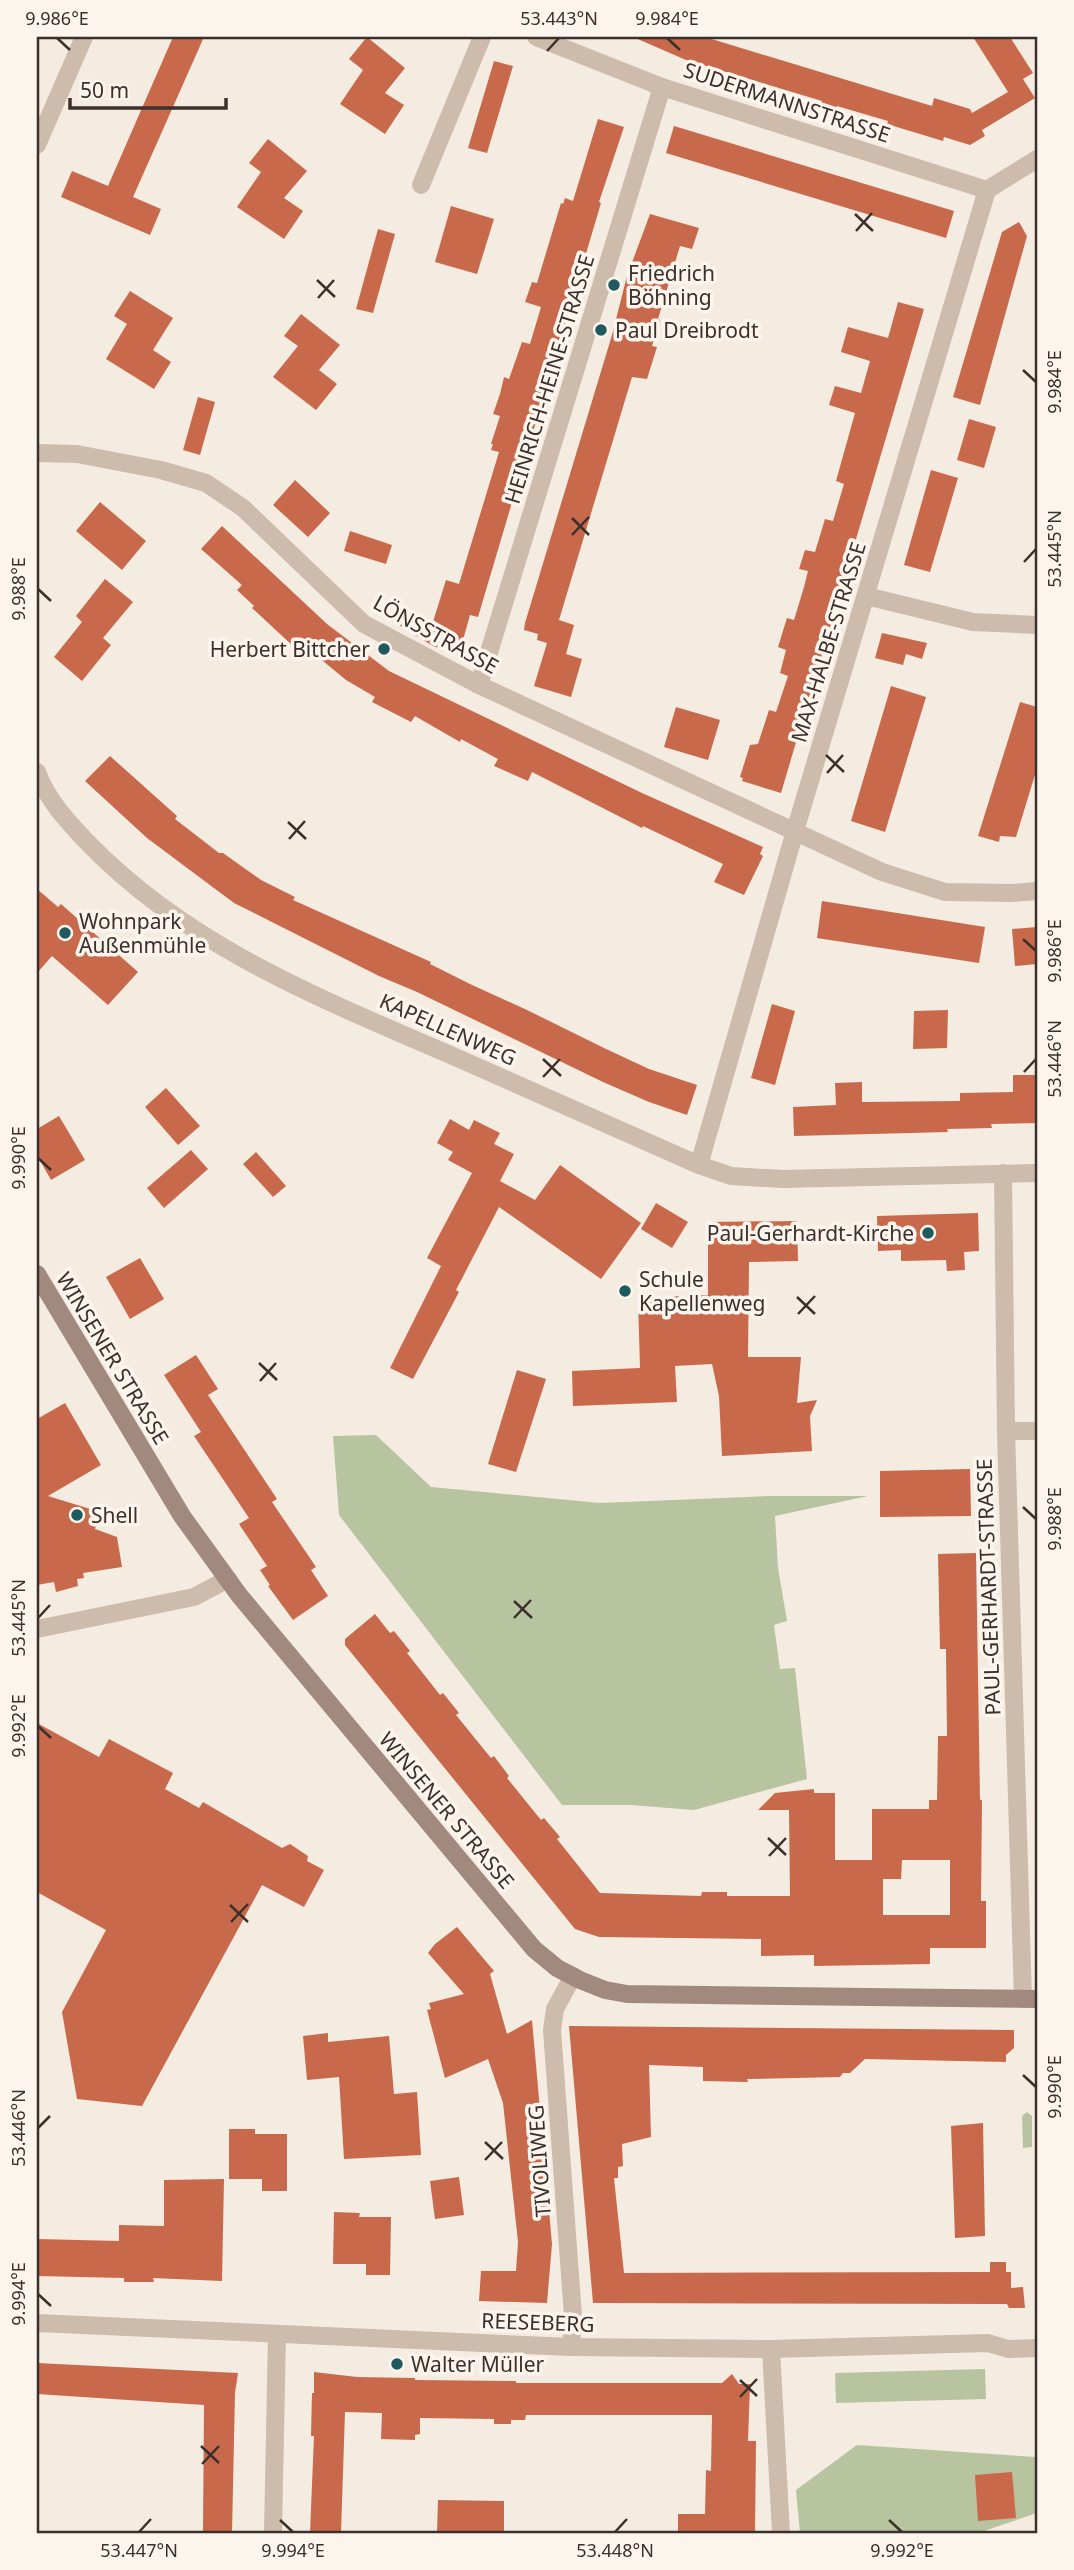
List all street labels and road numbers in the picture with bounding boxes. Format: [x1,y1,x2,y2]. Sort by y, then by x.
street label: SUDERMANNSTRASSE [680,55,894,149]
street label: HEINRICH-HEINE-STRASSE [498,251,600,507]
street label: MAX-HALBE-STRASSE [784,538,872,746]
street label: LÖNSSTRASSE [368,588,504,680]
street label: KAPELLENWEG [375,986,521,1072]
street label: WINSENER STRASSE [50,1267,176,1449]
street label: PAUL-GERHARDT-STRASSE [970,1458,1006,1716]
street label: WINSENER STRASSE [373,1726,521,1894]
street label: TIVOLIWEG [521,2104,557,2218]
street label: REESEBERG [481,2306,595,2338]

